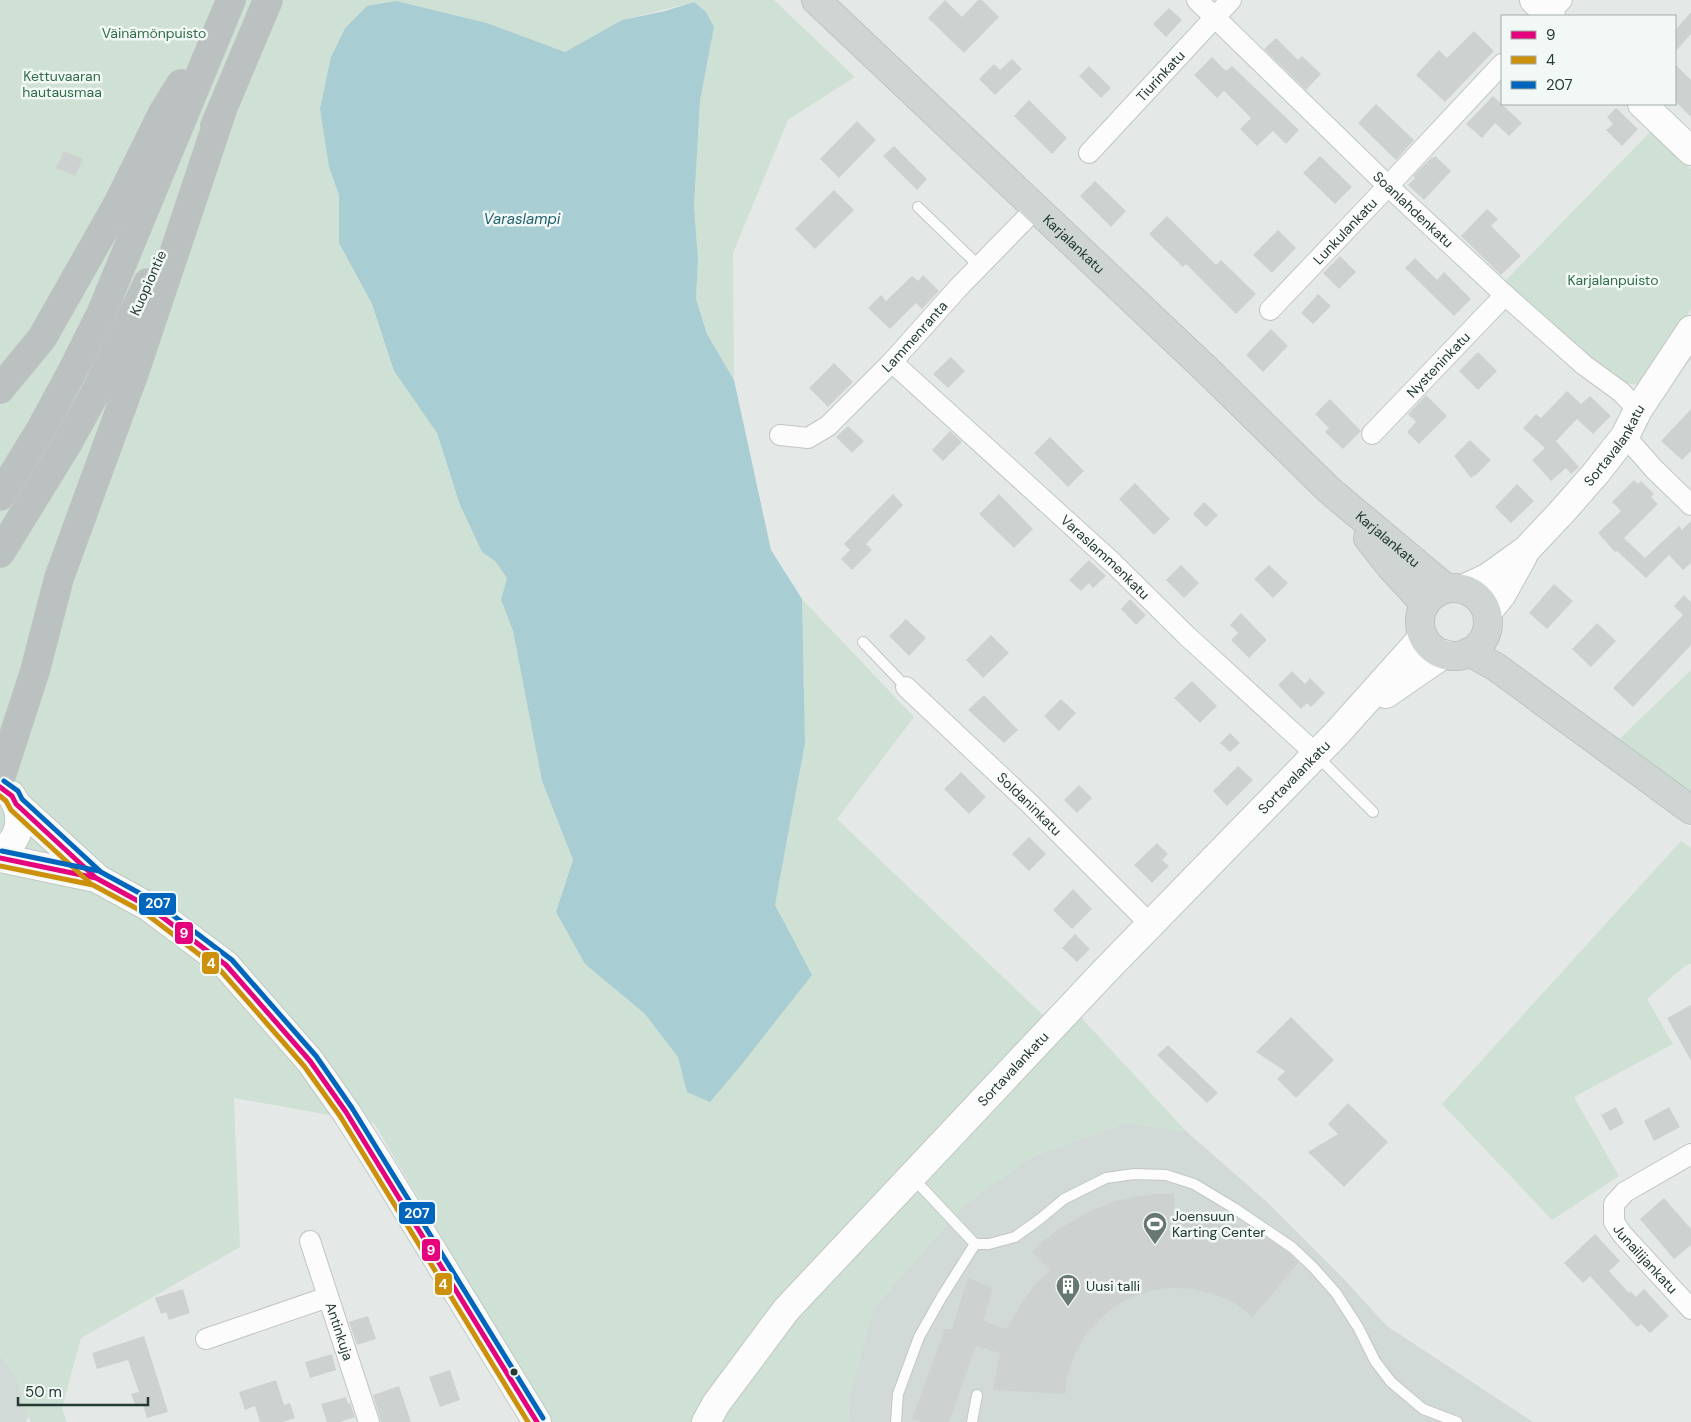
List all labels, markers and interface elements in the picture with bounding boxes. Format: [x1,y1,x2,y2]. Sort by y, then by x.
legend [1501,15,1676,105]
park label: Väinämönpuisto [102,24,206,42]
text: 9 [1546,25,1555,45]
street label: Tiurinkatu [1132,47,1189,106]
text: 4 [1546,50,1555,70]
park label: Kettuvaaran hautausmaa [22,67,102,101]
text: 207 [1546,75,1573,95]
street label: Soanlahdenkatu [1369,167,1457,251]
street label: Lunkulankatu [1309,194,1381,268]
water label: Varaslampi [484,209,561,229]
street label: Karjalankatu [1039,211,1109,278]
street label: Kuopiontie [126,248,170,318]
park label: Karjalanpuisto [1568,271,1658,289]
street label: Lammenranta [878,297,951,376]
street label: Nysteninkatu [1403,328,1474,401]
street label: Sortavalankatu [1580,401,1648,490]
street label: Karjalankatu [1352,507,1424,571]
street label: Varaslammenkatu [1057,511,1154,603]
street label: Sortavalankatu [1254,737,1334,818]
street label: Soldaninkatu [993,768,1066,840]
line badge: 207 [138,892,177,916]
text: 207 [145,894,171,912]
line badge: 9 [174,921,194,945]
text: 9 [180,924,189,942]
line badge: 4 [201,951,220,975]
text: 4 [206,954,216,972]
street label: Sortavalankatu [974,1028,1052,1110]
line badge: 207 [398,1201,436,1225]
text: 207 [404,1204,430,1222]
place label: Joensuun Karting Center [1172,1207,1266,1241]
sports icon: Joensuun Karting Center [1142,1211,1168,1245]
street label: Junailijankatu [1609,1221,1681,1297]
line badge: 9 [421,1238,441,1262]
text: 9 [427,1241,436,1259]
line badge: 4 [434,1272,453,1296]
building icon: Uusi talli [1055,1273,1081,1307]
text: 4 [438,1275,448,1293]
place label: Uusi talli [1086,1277,1140,1295]
street label: Antinkuja [322,1300,357,1363]
unlabelled marker [509,1367,519,1377]
scale bar [18,1374,148,1406]
text: 50 m [25,1382,62,1402]

